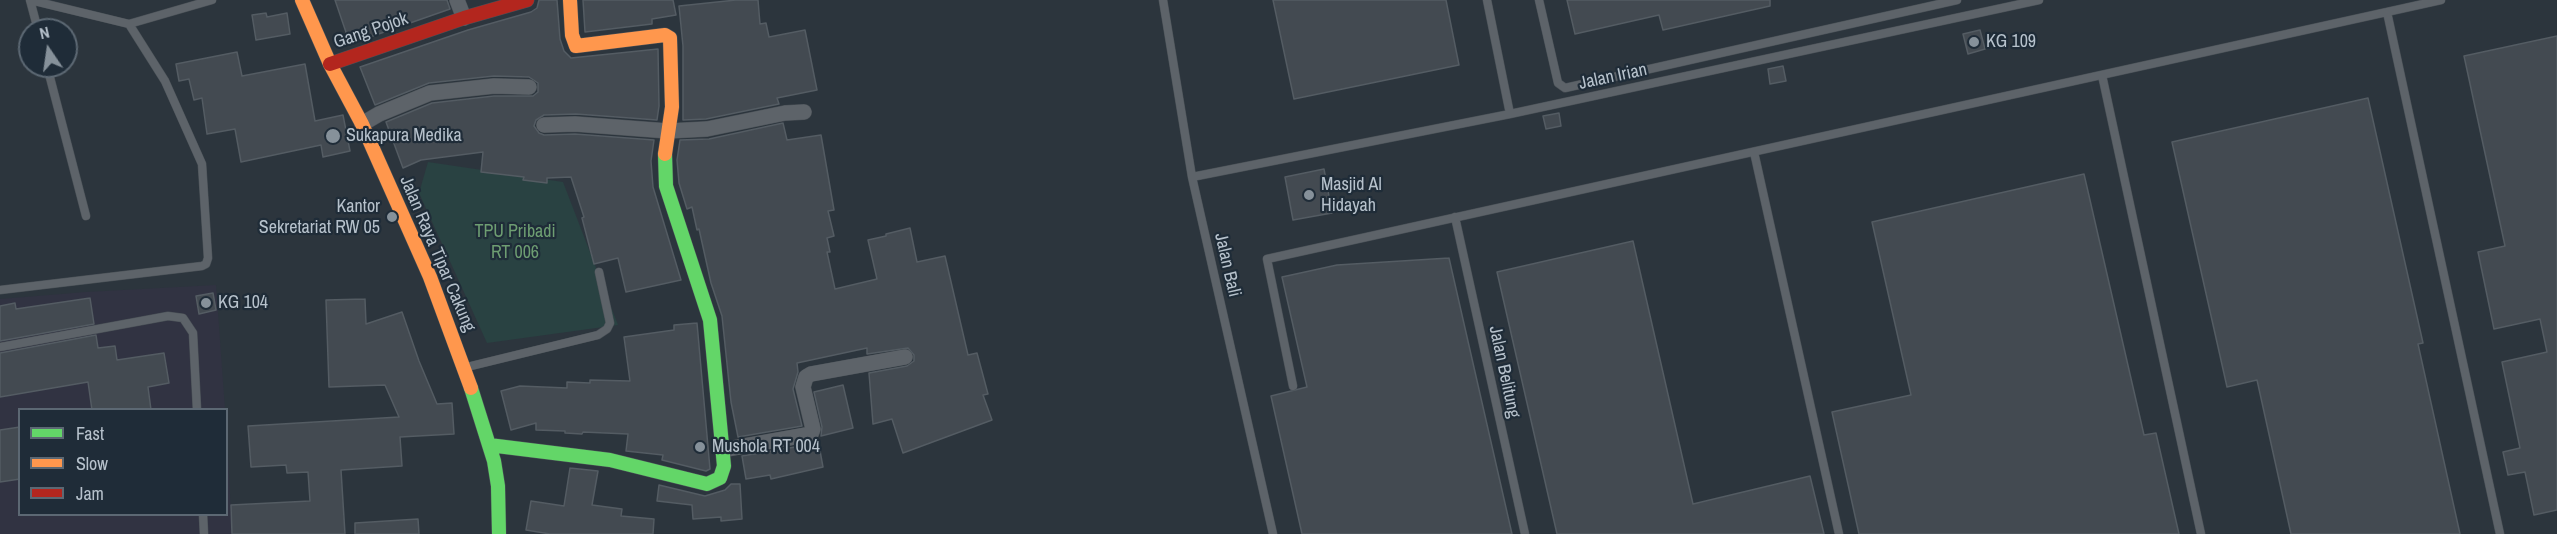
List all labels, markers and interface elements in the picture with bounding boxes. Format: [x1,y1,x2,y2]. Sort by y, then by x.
street label: Gang Pojok [331,8,411,54]
north arrow [18,18,78,78]
text: N [37,21,51,44]
place label: KG 109 [1986,31,2036,53]
marker: KG 109 [1967,35,1981,49]
street label: Jalan Irian [1577,59,1649,95]
place label: Sukapura Medika [346,125,462,147]
marker: Sukapura Medika [324,127,342,145]
street label: Jalan Raya Tipar Cakung [394,173,480,335]
place label: Masjid Al Hidayah [1321,174,1382,216]
marker: Masjid Al Hidayah [1302,188,1316,202]
place label: Kantor Sekretariat RW 05 [259,196,380,238]
marker: Kantor Sekretariat RW 05 [385,210,399,224]
park label: TPU Pribadi RT 006 [474,221,556,264]
street label: Jalan Bali [1209,231,1245,299]
place label: KG 104 [218,292,268,314]
marker: KG 104 [199,296,213,310]
street label: Jalan Belitung [1484,324,1524,420]
legend [18,408,228,516]
text: Fast [76,421,104,446]
place label: Mushola RT 004 [712,436,820,458]
marker: Mushola RT 004 [693,440,707,454]
text: Slow [76,451,108,476]
text: Jam [76,481,104,506]

